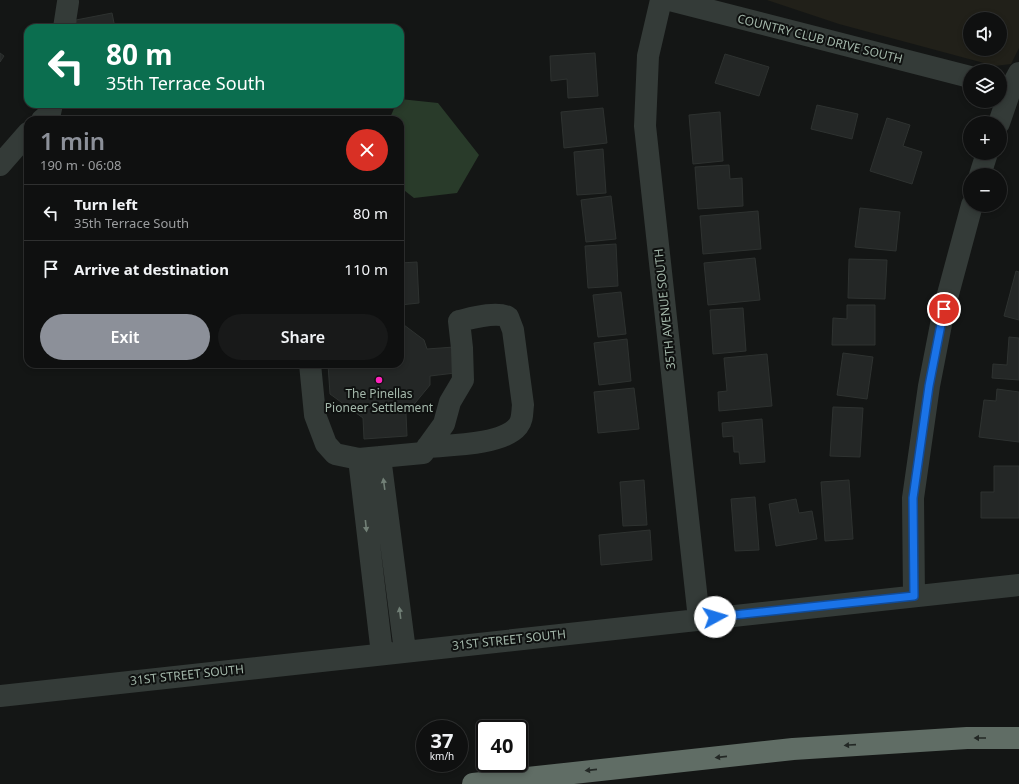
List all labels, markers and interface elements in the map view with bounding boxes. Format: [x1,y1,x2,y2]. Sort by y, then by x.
street label: COUNTRY CLUB DRIVE SOUTH [736,10,905,67]
map controls [963,12,1007,212]
button: sound [963,12,1007,56]
text: 80 m [106,35,173,73]
icon: left [40,40,92,92]
button: layers [963,64,1007,108]
text: 35th Terrace South [106,71,265,95]
button: + [963,116,1007,160]
text: 1 min [40,124,105,157]
button: close [346,129,388,171]
text: 190 m · 06:08 [40,156,121,174]
button: − [963,168,1007,212]
text: Turn left [74,194,138,214]
icon: left [40,202,62,224]
text: 80 m [353,203,388,223]
text: 35th Terrace South [74,214,189,232]
street label: 35TH AVENUE SOUTH [650,248,679,370]
icon: arrive [40,258,62,280]
text: Arrive at destination [74,259,229,279]
text: 110 m [344,259,388,279]
pin [927,292,961,326]
icon: arrive [933,298,955,320]
button: Exit [40,314,210,360]
button: Share [218,314,388,360]
marker: The Pinellas Pioneer Settlement [374,375,384,385]
place label: The Pinellas Pioneer Settlement [325,385,434,416]
one-way arrow [380,478,387,490]
one-way arrow [363,520,369,532]
position arrow [694,596,736,638]
one-way arrow [397,607,403,619]
street label: 31ST STREET SOUTH [451,625,567,654]
street label: 31ST STREET SOUTH [129,660,245,689]
speed limit sign: 40 [476,720,528,772]
text: 37 [431,727,453,754]
one-way arrow [973,735,986,741]
one-way arrow [844,742,856,749]
text: km/h [430,749,454,763]
one-way arrow [715,754,727,760]
one-way arrow [585,767,598,774]

